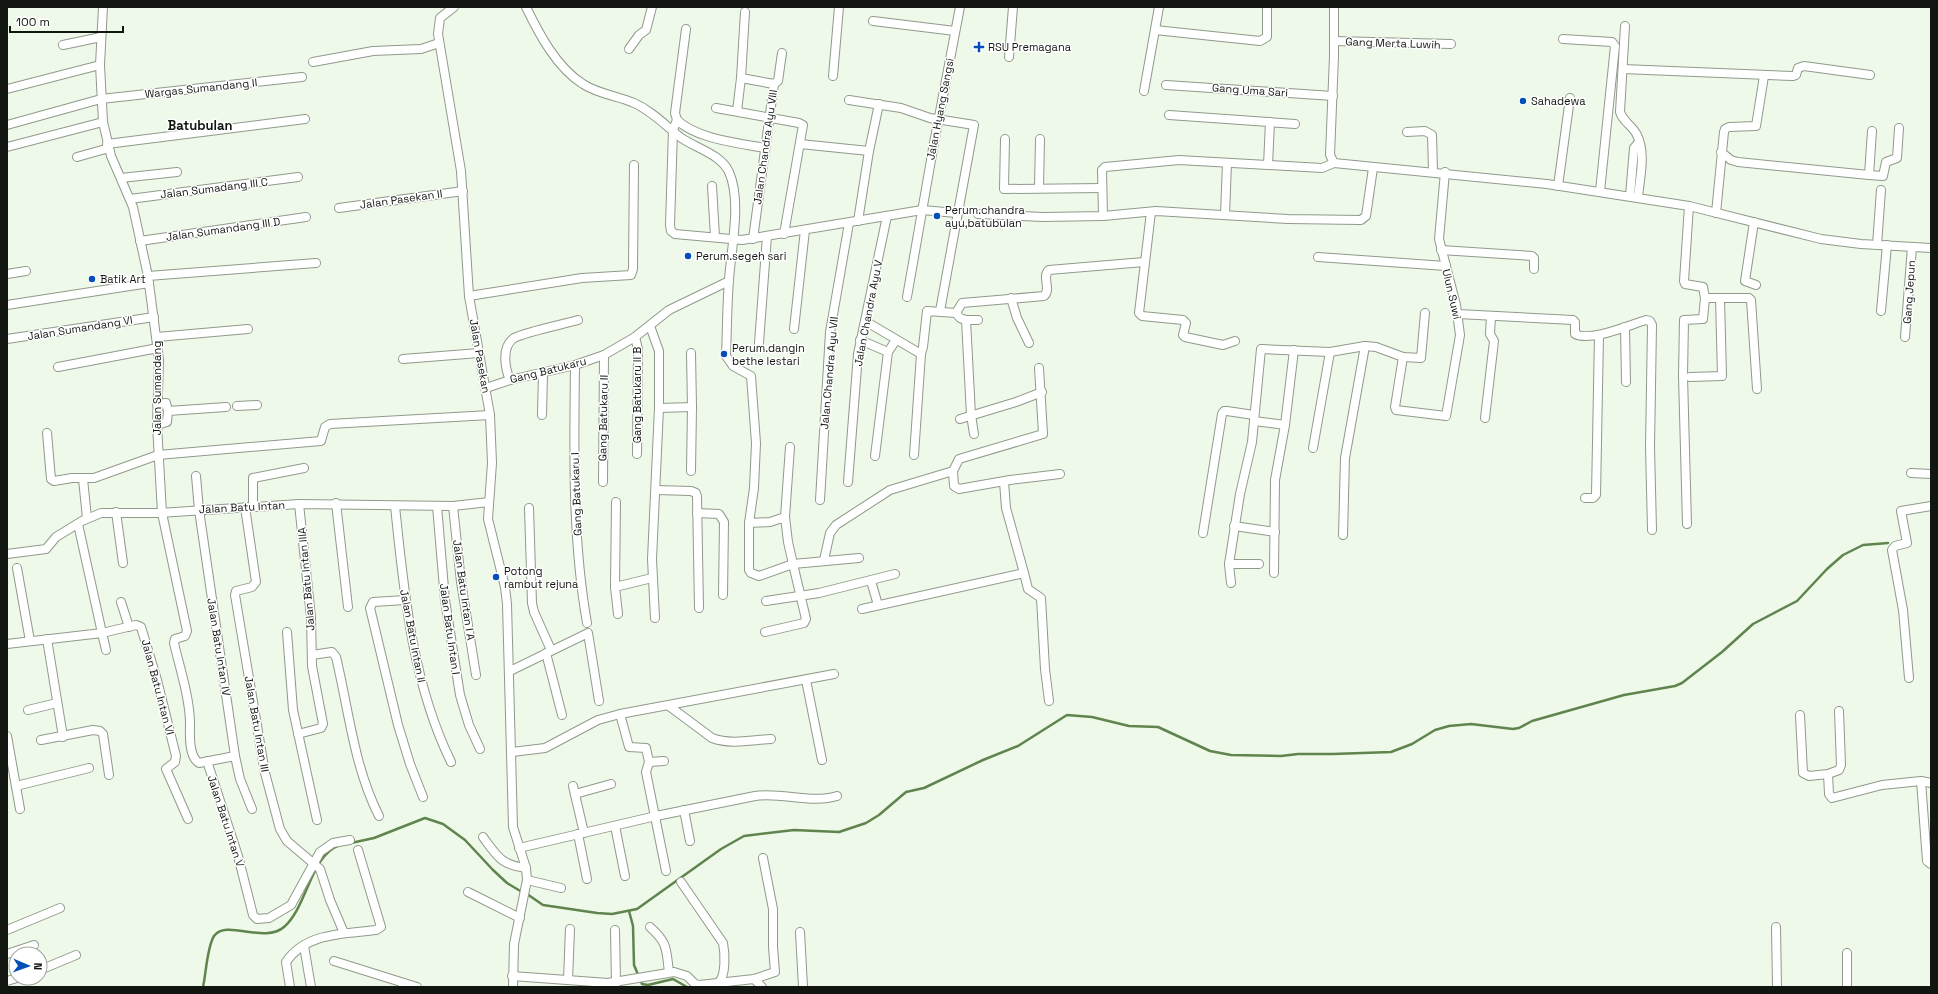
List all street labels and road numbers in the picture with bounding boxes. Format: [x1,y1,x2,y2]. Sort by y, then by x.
street label: Gang Merta Luwih [1345,34,1441,52]
street label: Jalan Hyang Sangsi [923,57,957,161]
street label: Wargas Sumandang II [144,75,258,101]
street label: Gang Uma Sari [1212,80,1289,100]
street label: Jalan Chandra Ayu VIII [750,89,780,205]
street label: Jalan Sumadang III C [159,174,269,202]
street label: Jalan Pasekan II [359,186,443,212]
street label: Jalan Sumandang III D [165,214,281,244]
street label: Jalan Chandra Ayu V [851,258,885,367]
street label: Gang Jepun [1900,260,1918,324]
street label: Ulun Suwi [1439,267,1465,321]
street label: Jalan Sumandang VI [26,313,134,343]
street label: Jalan Chandra Ayu VII [817,316,841,430]
street label: Jalan Pasekan [467,318,493,394]
street label: Jalan Sumandang [150,341,164,435]
street label: Gang Batukaru II B [630,347,644,443]
street label: Gang Batukaru [508,354,588,386]
street label: Gang Batukaru II [595,375,611,461]
street label: Gang Batukaru I [568,452,584,536]
street label: Jalan Batu Intan [198,498,286,516]
street label: Jalan Batu Intan IIIA [294,526,318,632]
street label: Jalan Batu Intan I A [450,539,478,641]
street label: Jalan Batu Intan I [437,583,463,675]
street label: Jalan Batu Intan II [397,588,429,684]
street label: Jalan Batu Intan IV [204,597,234,697]
street label: Jalan Batu Intan VI [138,638,178,736]
street label: Jalan Batu Intan III [242,675,272,773]
street label: Jalan Batu Intan V [205,773,248,869]

